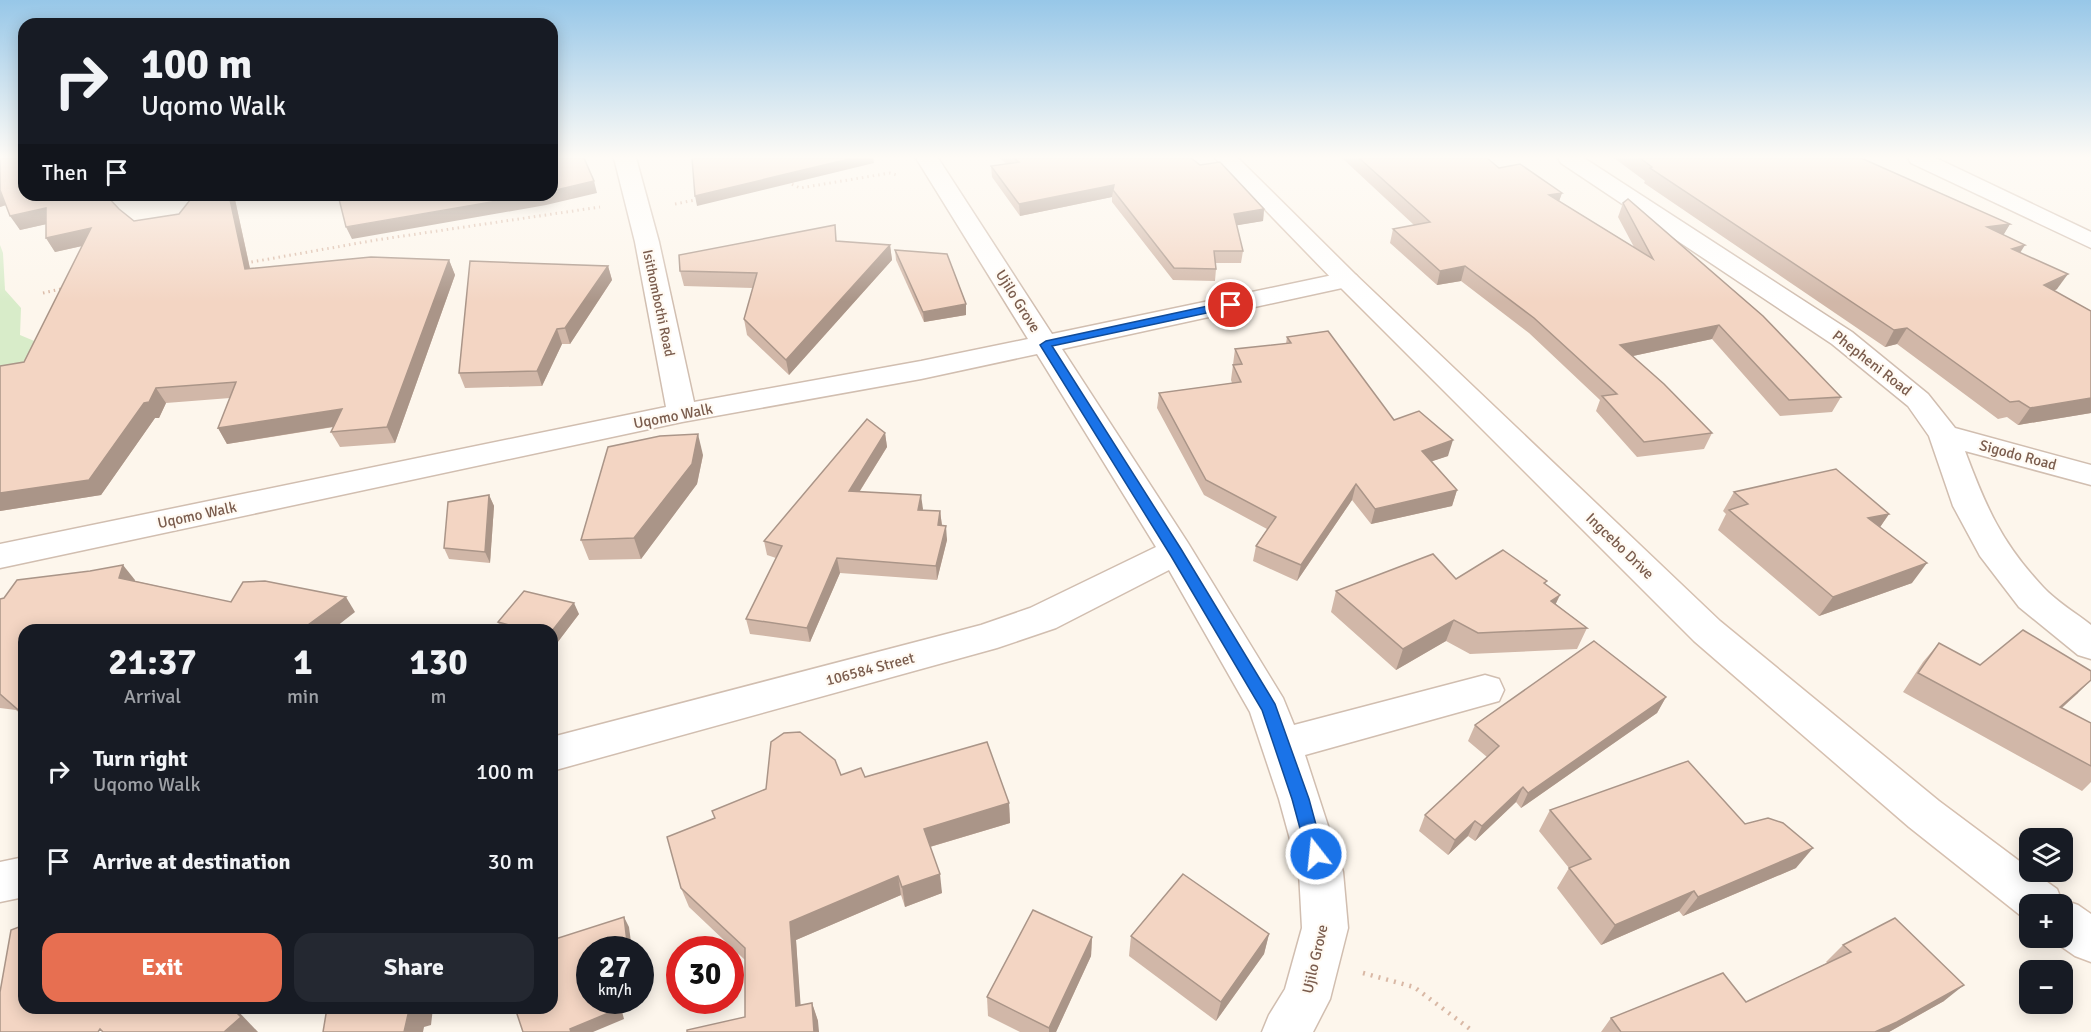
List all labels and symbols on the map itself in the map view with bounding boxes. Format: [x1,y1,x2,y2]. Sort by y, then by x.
street label: Isithombothi Road [639,248,678,358]
street label: Ujilo Grove [992,266,1044,336]
pin [1205,279,1256,330]
street label: Phepheni Road [1829,327,1915,400]
street label: Uqomo Walk [632,399,715,433]
street label: Sigodo Road [1977,436,2059,474]
street label: Uqomo Walk [156,498,239,532]
street label: Ingcebo Drive [1582,509,1658,583]
street label: 106584 Street [824,649,916,689]
position arrow [1284,822,1348,886]
street label: Ujilo Grove [1298,923,1332,995]
speed limit sign: 30 [666,936,744,1014]

